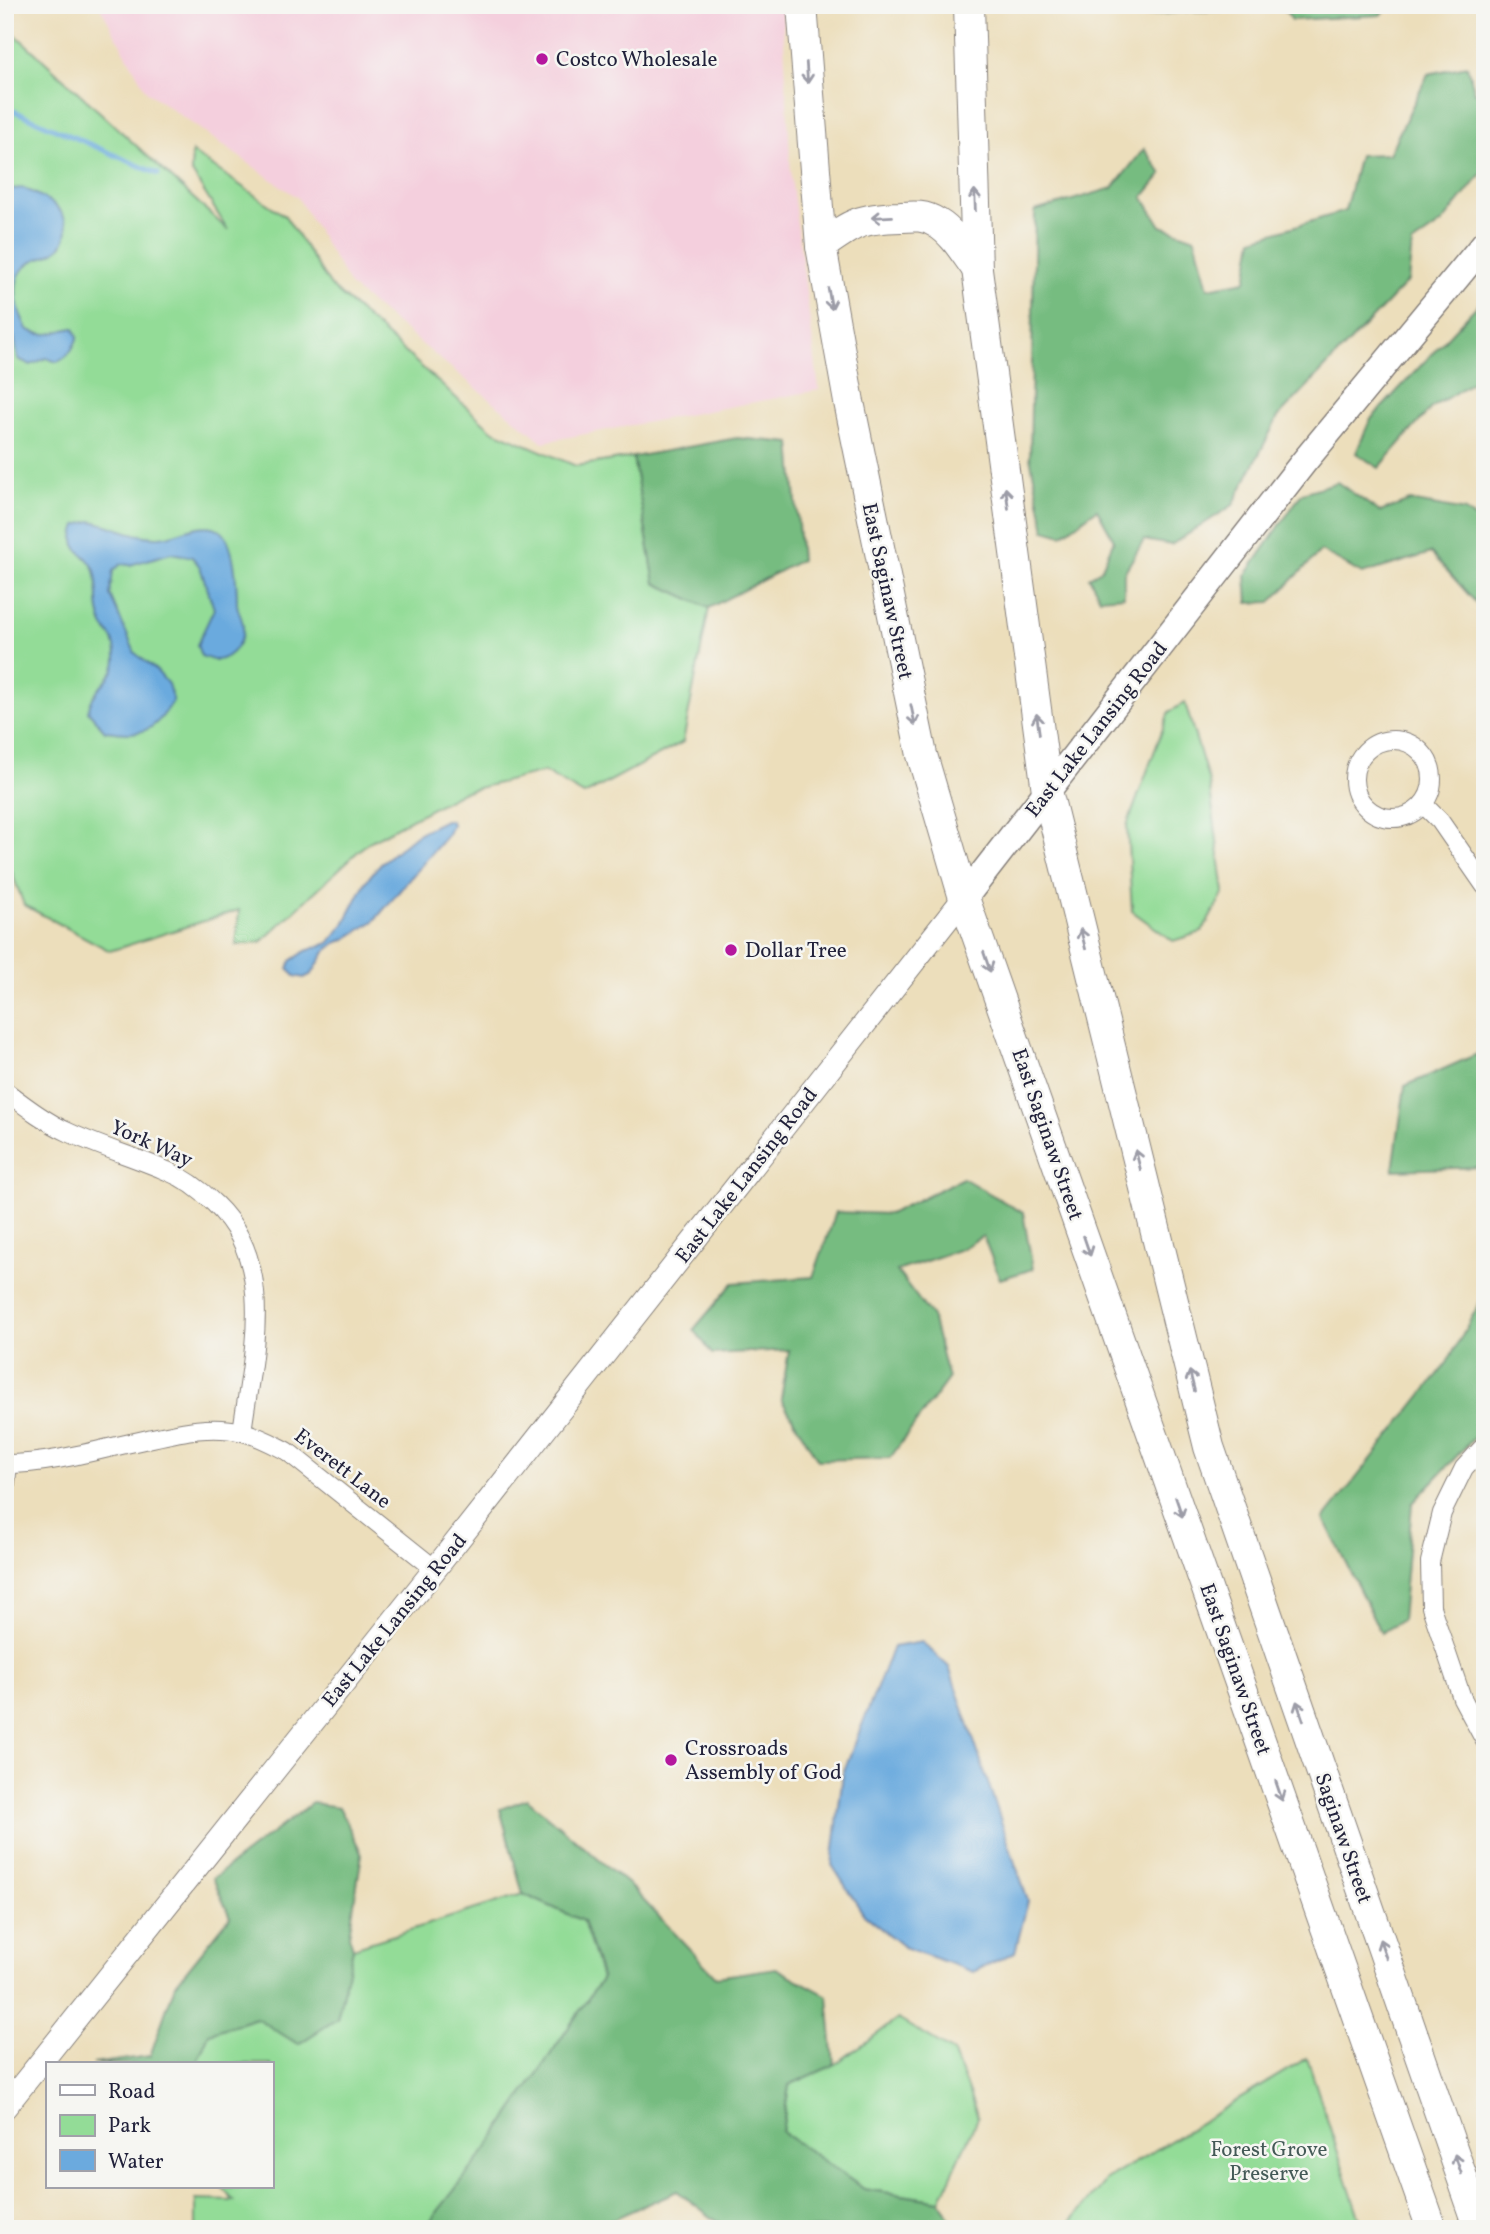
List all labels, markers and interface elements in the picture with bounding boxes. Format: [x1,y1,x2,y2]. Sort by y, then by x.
place label: Costco Wholesale [556,46,717,75]
marker: Costco Wholesale [534,51,550,67]
one-way arrow [801,62,814,84]
one-way arrow [968,188,981,211]
one-way arrow [871,211,894,224]
one-way arrow [824,287,837,310]
one-way arrow [1001,488,1014,510]
street label: East Saginaw Street [854,500,919,682]
street label: East Lake Lansing Road [1019,636,1175,824]
one-way arrow [907,703,921,726]
one-way arrow [1031,713,1044,736]
one-way arrow [1076,928,1090,951]
place label: Dollar Tree [745,937,847,966]
marker: Dollar Tree [723,942,739,958]
one-way arrow [982,951,994,973]
street label: East Saginaw Street [1004,1045,1090,1224]
street label: East Lake Lansing Road [669,1082,825,1270]
street label: York Way [106,1113,198,1176]
one-way arrow [1131,1149,1144,1172]
one-way arrow [1082,1234,1094,1256]
one-way arrow [1185,1370,1198,1393]
street label: Everett Lane [288,1422,397,1516]
one-way arrow [1174,1495,1186,1517]
street label: East Lake Lansing Road [316,1528,474,1714]
street label: East Saginaw Street [1192,1580,1278,1759]
one-way arrow [1293,1701,1305,1723]
place label: Crossroads Assembly of God [685,1735,842,1788]
marker: Crossroads Assembly of God [663,1752,679,1768]
street label: Saginaw Street [1307,1769,1378,1908]
one-way arrow [1274,1779,1286,1801]
one-way arrow [1376,1939,1388,1961]
legend [46,2062,273,2188]
text: Road [108,2078,155,2107]
text: Park [108,2112,151,2141]
park label: Forest Grove Preserve [1210,2136,1328,2189]
text: Water [108,2148,164,2177]
one-way arrow [1451,2154,1463,2176]

